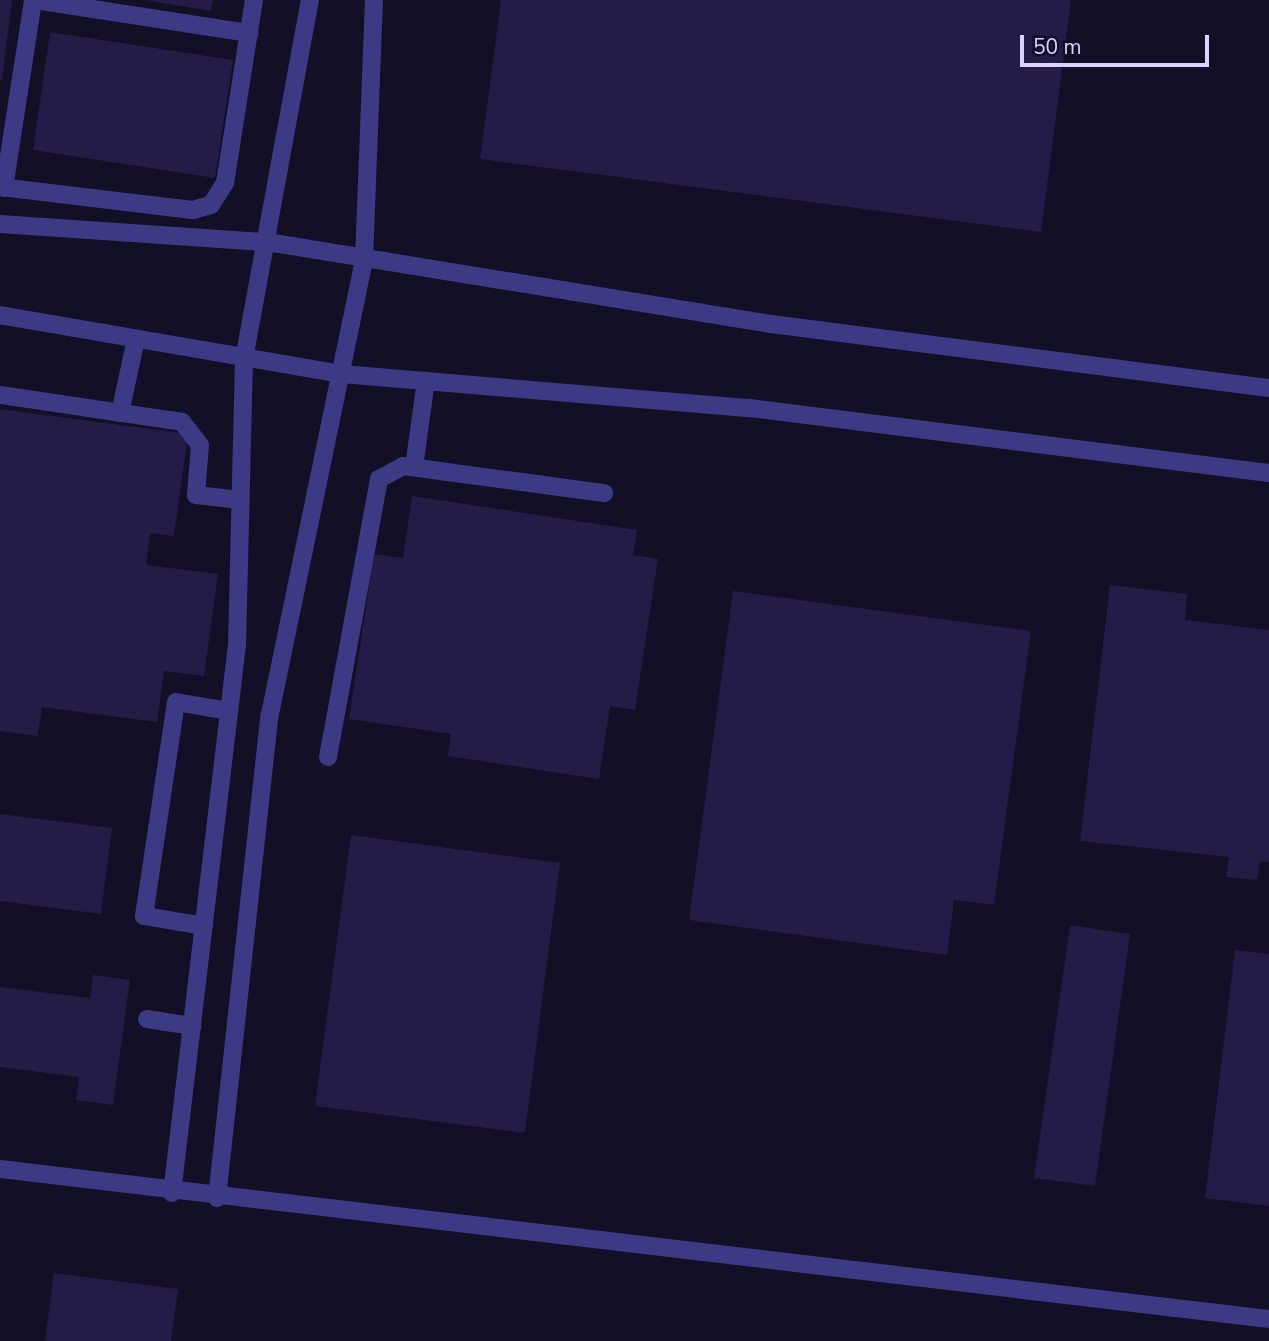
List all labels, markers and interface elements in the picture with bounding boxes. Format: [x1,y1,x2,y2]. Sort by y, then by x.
scale bar [1024,21,1213,65]
text: 50 m [1033,33,1082,61]

